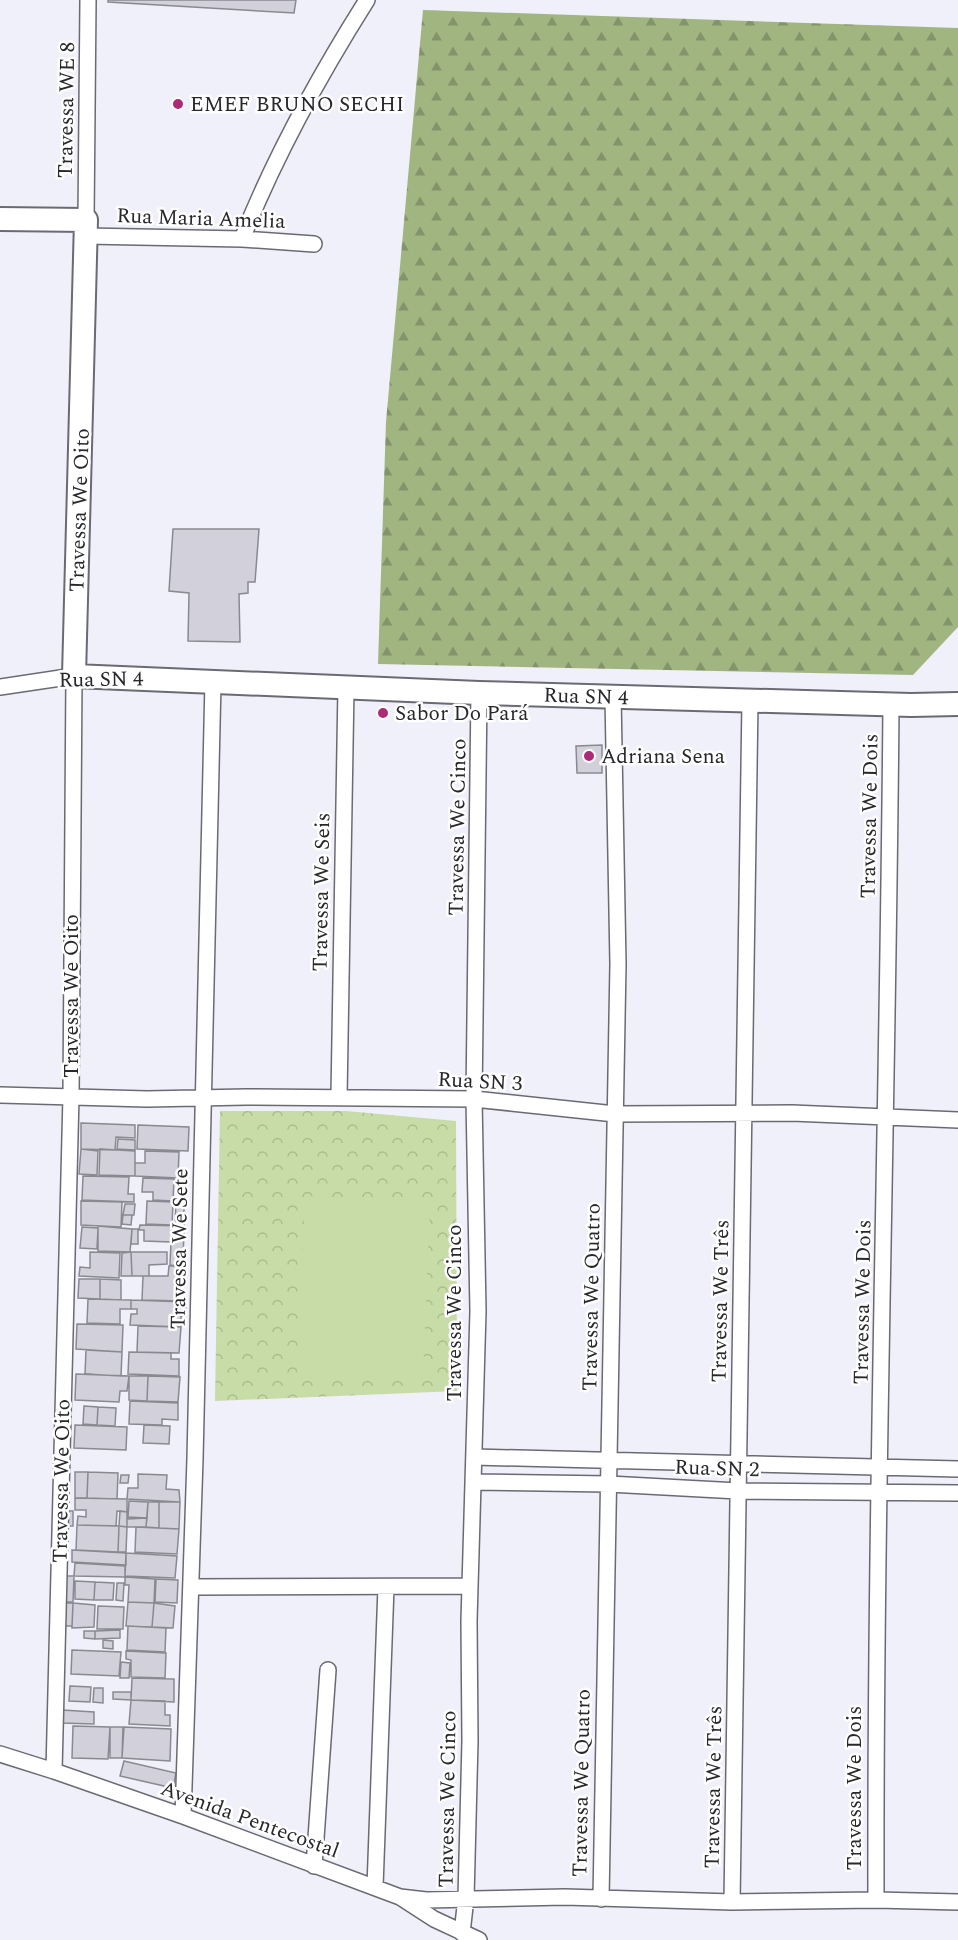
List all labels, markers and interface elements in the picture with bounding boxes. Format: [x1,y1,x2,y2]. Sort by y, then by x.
street label: Travessa WE 8 [50,42,84,178]
place label: EMEF BRUNO SECHI [190,89,404,121]
marker: EMEF BRUNO SECHI [171,97,185,111]
street label: Rua Maria Amelia [116,200,287,238]
street label: Travessa We Oito [61,428,99,593]
street label: Rua SN 4 [58,663,144,697]
street label: Rua SN 4 [543,680,629,714]
place label: Sabor Do Pará [395,698,529,730]
marker: Sabor Do Pará [376,706,390,720]
street label: Travessa We Dois [853,733,887,899]
street label: Travessa We Cinco [440,738,476,916]
place label: Adriana Sena [601,741,726,773]
marker: Adriana Sena [582,749,596,763]
street label: Travessa We Seis [305,812,339,972]
street label: Travessa We Oito [56,914,88,1078]
street label: Rua SN 3 [437,1064,524,1100]
street label: Travessa We Sete [163,1168,197,1330]
street label: Travessa We Quatro [574,1203,610,1391]
street label: Travessa We Três [704,1219,738,1383]
street label: Travessa We Dois [846,1219,880,1385]
street label: Travessa We Cinco [439,1224,471,1402]
street label: Travessa We Oito [45,1399,79,1563]
street label: Rua SN 2 [674,1452,760,1486]
street label: Travessa We Quatro [564,1689,600,1877]
street label: Travessa We Três [697,1705,731,1869]
street label: Travessa We Dois [839,1706,871,1870]
street label: Travessa We Cinco [430,1710,466,1888]
street label: Avenida Pentecostal [156,1773,344,1867]

